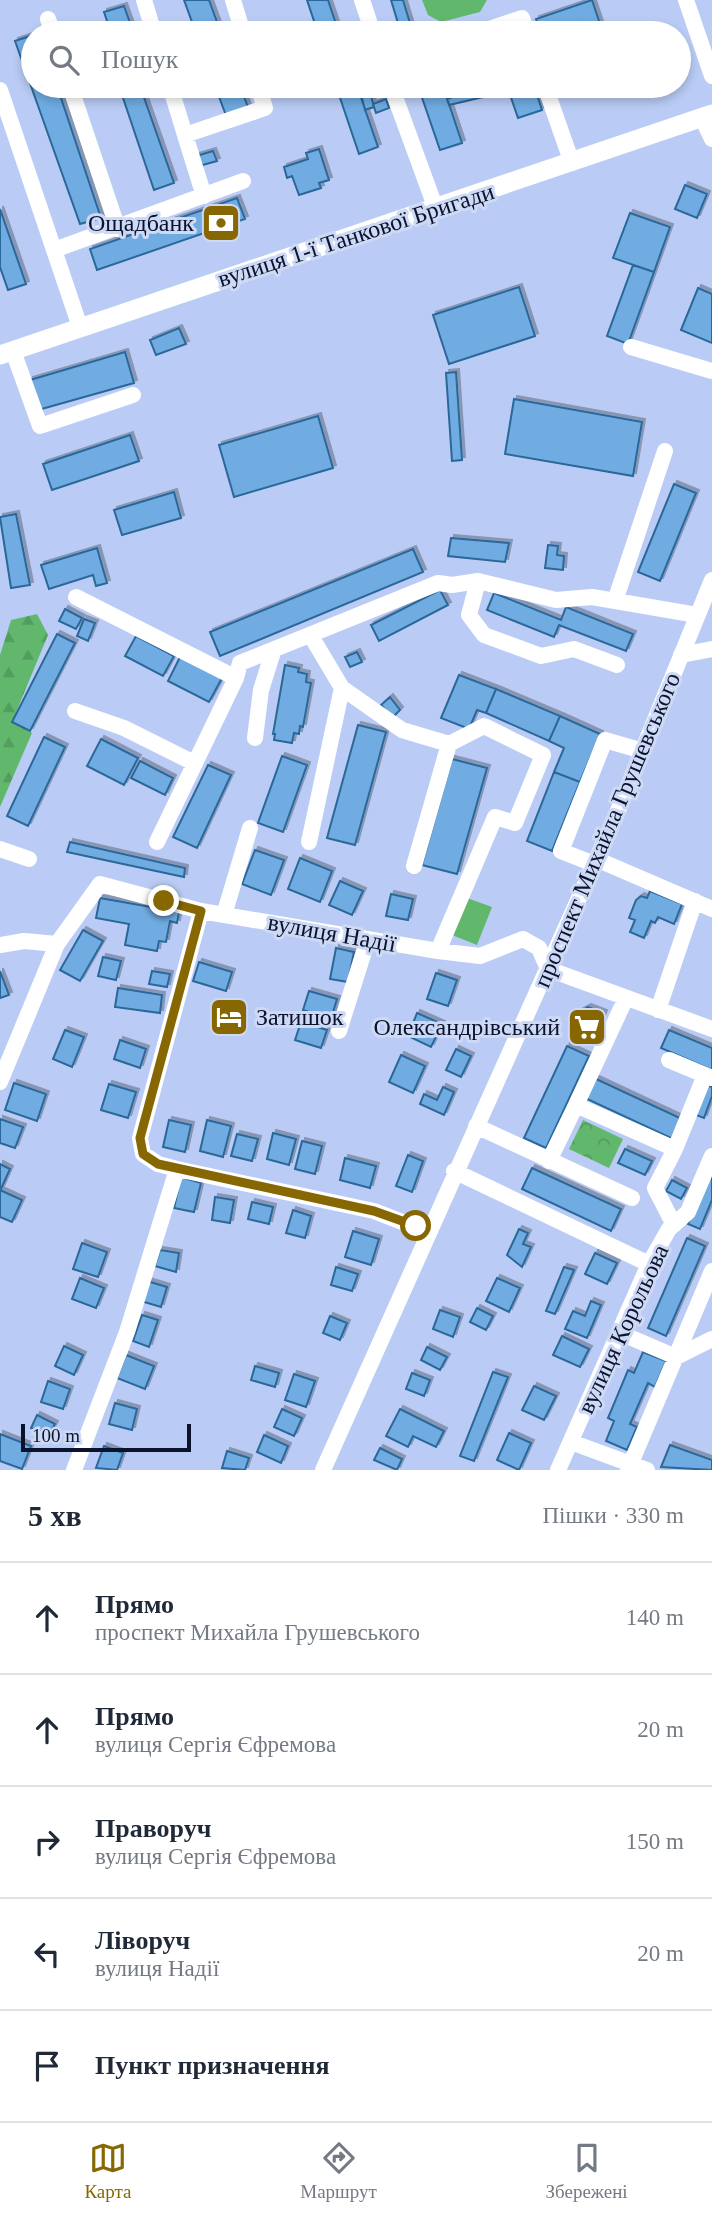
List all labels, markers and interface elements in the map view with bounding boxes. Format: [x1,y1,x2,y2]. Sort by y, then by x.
search box [21,21,691,98]
icon: search [45,41,83,79]
text: Пошук [101,45,178,74]
street label: вулиця 1-ї Танкової Бригади [215,178,498,292]
bank icon: Ощадбанк [200,202,242,244]
place label: Ощадбанк [88,210,194,236]
street label: проспект Михайла Грушевського [529,669,685,991]
route end [148,885,179,916]
street label: вулиця Надії [266,909,398,957]
hotel icon: Затишок [208,996,250,1038]
place label: Затишок [256,1004,344,1030]
supermarket icon: Олександрівський [566,1006,608,1048]
place label: Олександрівський [374,1014,560,1040]
route start [400,1210,431,1241]
street label: вулиця Корольова [572,1240,674,1418]
scale bar [21,1421,191,1453]
text: 100 m [32,1425,80,1446]
text: 5 хв [28,1499,82,1532]
text: Пішки · 330 m [543,1503,684,1528]
text: Прямо [95,1590,174,1619]
icon: ahead [28,1599,66,1637]
text: 140 m [626,1605,684,1630]
text: проспект Михайла Грушевського [95,1620,420,1645]
text: Прямо [95,1702,174,1731]
icon: ahead [28,1711,66,1749]
text: 20 m [637,1717,684,1742]
text: вулиця Сергія Єфремова [95,1732,336,1757]
text: Праворуч [95,1814,211,1843]
icon: right [28,1823,66,1861]
text: 150 m [626,1829,684,1854]
text: вулиця Сергія Єфремова [95,1844,336,1869]
text: Ліворуч [95,1926,190,1955]
icon: left [28,1935,66,1973]
text: 20 m [637,1941,684,1966]
text: вулиця Надії [95,1956,219,1981]
icon: arrive [28,2047,66,2085]
text: Пункт призначення [95,2051,330,2080]
tab: Карта [84,2139,131,2203]
tab: Маршрут [300,2139,377,2203]
tab: Збережені [546,2139,628,2203]

